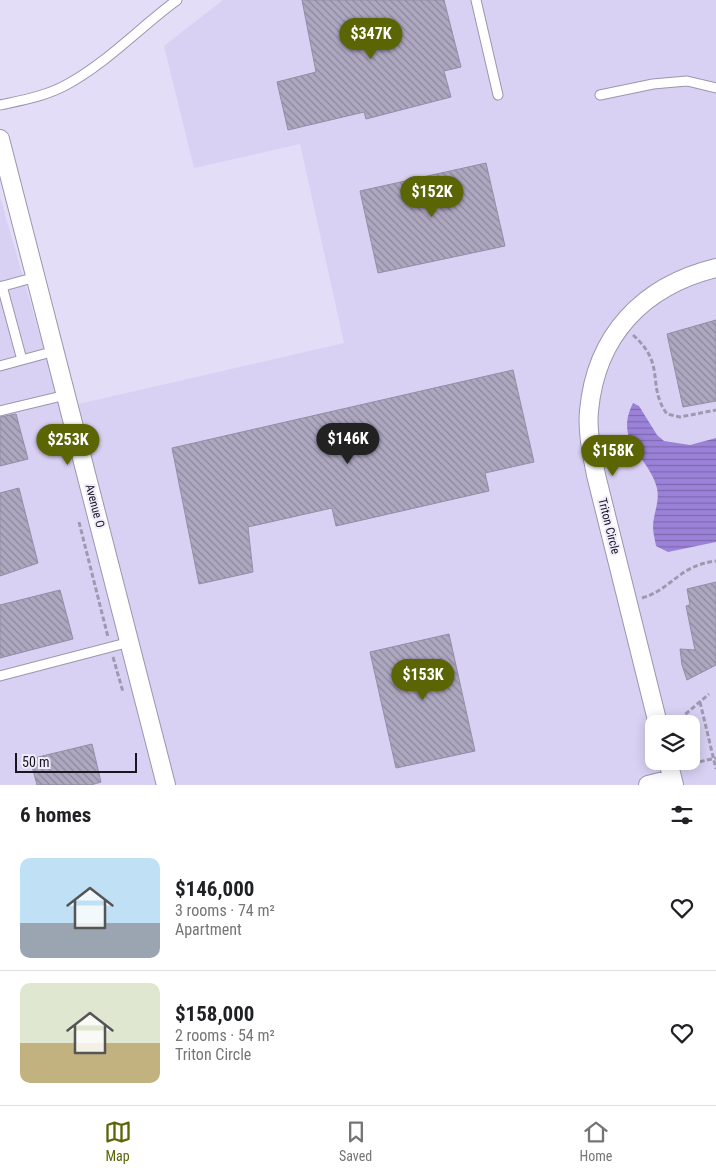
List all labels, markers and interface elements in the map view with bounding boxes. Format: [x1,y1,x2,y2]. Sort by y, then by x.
pin: $347K [336,18,406,60]
text: $347K [350,24,392,43]
pin: $152K [397,176,467,218]
text: $152K [411,182,453,201]
pin: $146K [313,422,383,465]
pin: $253K [33,424,103,466]
text: $146K [327,429,369,448]
text: $253K [47,430,89,449]
pin: $158K [578,434,648,477]
text: $158K [592,441,634,460]
street label: Avenue O [82,483,108,529]
street label: Triton Circle [595,497,623,556]
pin: $153K [388,658,458,701]
text: $153K [402,665,444,684]
map controls [645,715,700,770]
button: layers [645,715,700,770]
scale bar [15,750,138,773]
text: 50 m [22,754,50,770]
icon: filters [668,801,696,829]
text: 6 homes [20,803,91,827]
text: $146,000 [175,877,254,901]
icon: home [60,878,120,938]
icon: heart [668,894,696,922]
text: 3 rooms · 74 m² [175,901,275,920]
text: Apartment [175,920,242,939]
text: $158,000 [175,1002,254,1026]
icon: home [60,1003,120,1063]
icon: heart [668,1019,696,1047]
text: 2 rooms · 54 m² [175,1026,275,1045]
text: Triton Circle [175,1045,251,1064]
tab: Map [104,1118,132,1164]
tab: Saved [339,1118,372,1164]
tab: Home [580,1118,612,1164]

